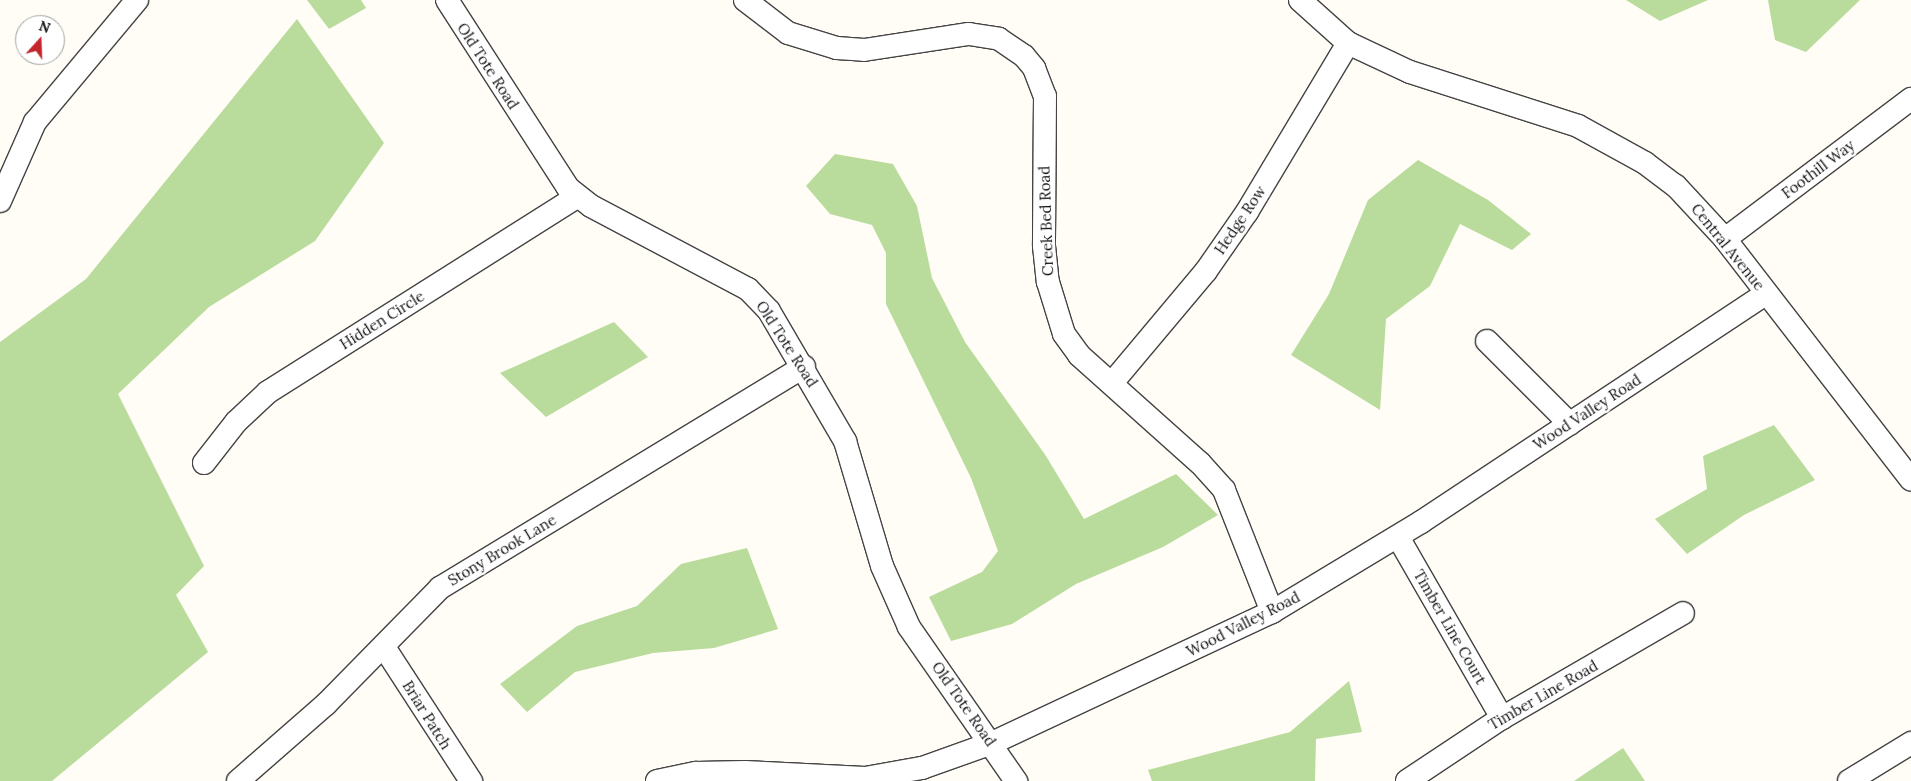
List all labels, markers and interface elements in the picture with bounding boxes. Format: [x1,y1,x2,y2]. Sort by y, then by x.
north arrow [15,15,65,65]
text: N [37,17,53,37]
street label: Old Tote Road [453,19,523,113]
street label: Foothill Way [1778,136,1858,202]
street label: Creek Bed Road [1035,166,1057,276]
street label: Hedge Row [1211,182,1269,258]
street label: Central Avenue [1688,200,1768,294]
street label: Hidden Circle [336,287,428,353]
street label: Old Tote Road [752,297,822,391]
street label: Wood Valley Road [1530,370,1644,454]
street label: Stony Brook Lane [445,511,559,589]
street label: Timber Line Court [1410,567,1490,687]
street label: Wood Valley Road [1183,588,1303,660]
street label: Timber Line Road [1485,656,1601,734]
street label: Old Tote Road [928,658,1000,750]
street label: Briar Patch [399,677,455,753]

